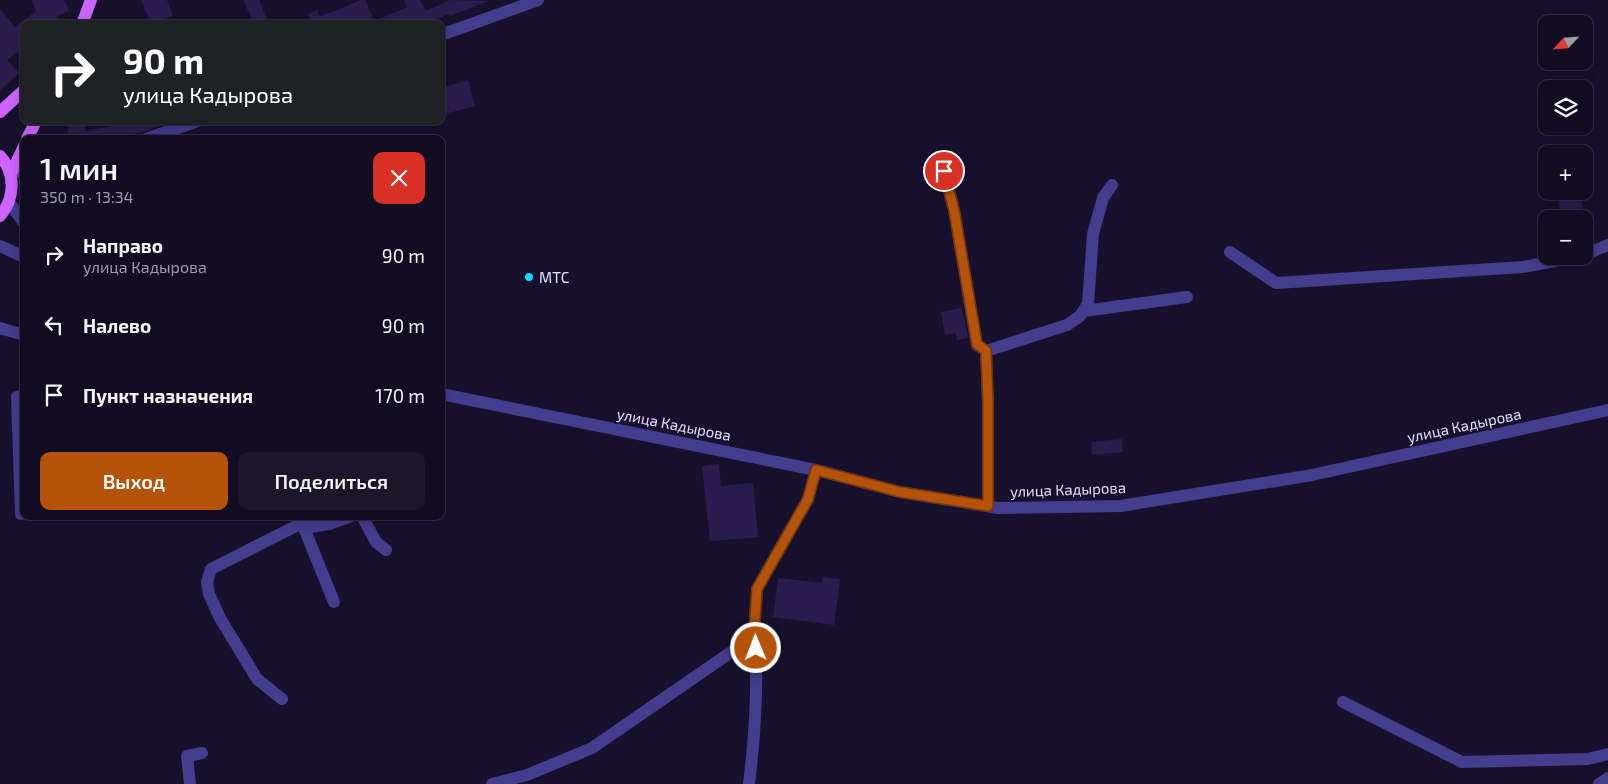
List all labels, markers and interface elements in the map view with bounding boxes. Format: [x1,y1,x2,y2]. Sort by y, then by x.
north arrow [1538,15,1592,70]
map controls [1538,15,1593,265]
text: 90 m [123,39,204,81]
icon: right [40,40,105,105]
button: layers [1538,80,1593,135]
text: улица Кадырова [123,81,293,107]
button: + [1538,145,1593,200]
text: 1 мин [40,150,118,186]
pin [923,150,965,192]
button: close [373,152,425,204]
icon: arrive [930,157,958,185]
text: 350 m · 13:34 [40,187,133,206]
button: − [1538,210,1593,265]
text: Направо [83,234,163,257]
icon: right [40,241,68,269]
text: 90 m [382,244,425,267]
text: улица Кадырова [83,257,207,276]
place label: МТС [539,268,570,286]
marker: МТС [523,271,535,283]
icon: left [40,311,68,339]
text: Налево [83,314,151,337]
text: 90 m [382,314,425,337]
icon: arrive [40,381,68,409]
text: Пункт назначения [83,384,253,407]
text: 170 m [375,384,425,407]
street label: улица Кадырова [615,404,733,445]
street label: улица Кадырова [1405,404,1523,447]
button: Выход [40,452,228,510]
button: Поделиться [238,452,425,510]
street label: улица Кадырова [1010,478,1126,501]
position arrow [729,621,781,673]

